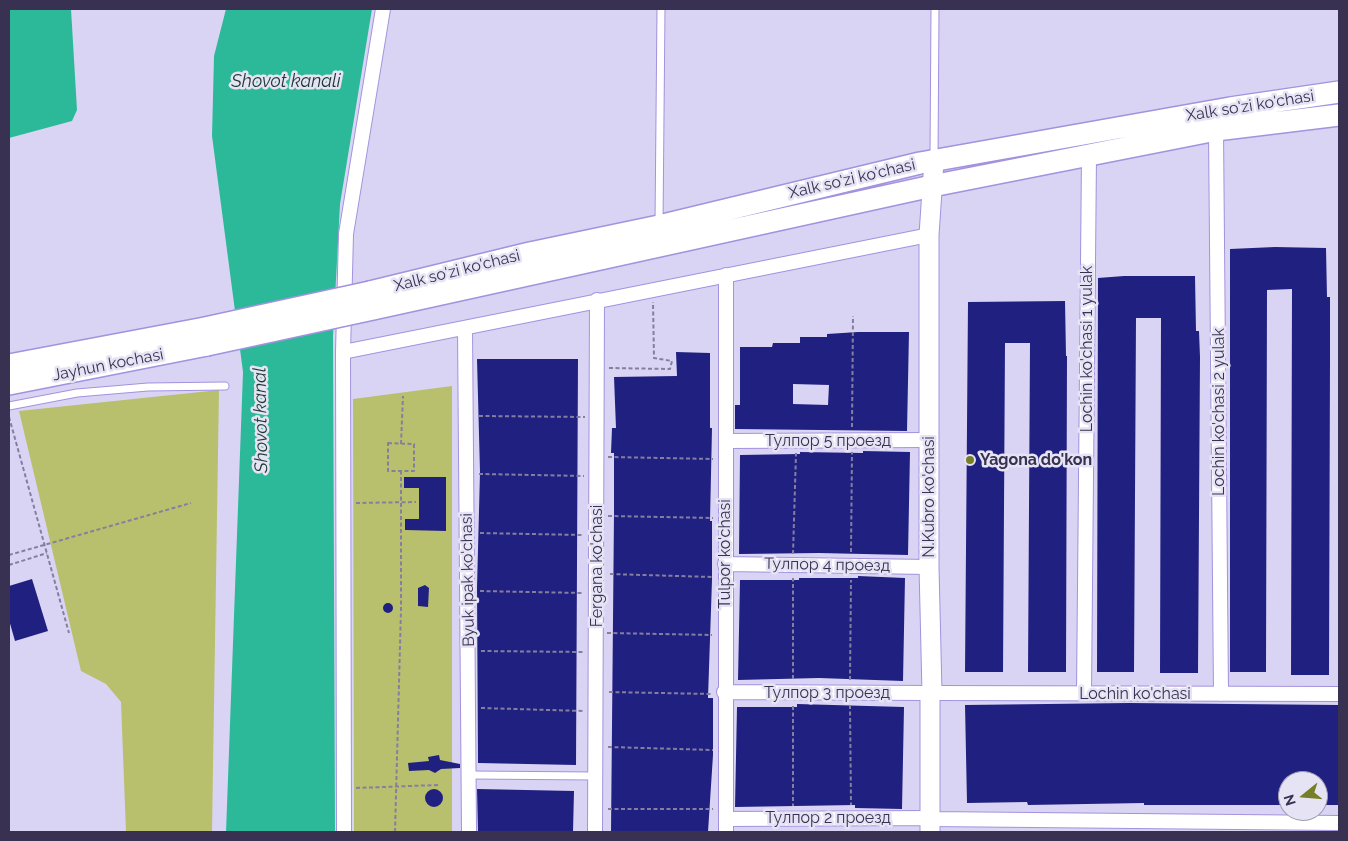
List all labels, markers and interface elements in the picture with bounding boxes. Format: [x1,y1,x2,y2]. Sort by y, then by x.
water label: Shovot kanali [231,71,341,93]
street label: Xalk so'zi ko'chasi [1185,86,1315,126]
street label: Xalk so'zi ko'chasi [787,155,917,203]
street label: Xalk so'zi ko'chasi [392,246,522,296]
street label: Lochin ko'chasi 1 yulak [1077,266,1097,432]
street label: Lochin ko'chasi 2 yulak [1209,328,1229,496]
street label: Jayhun kochasi [51,345,165,385]
water label: Shovot kanal [249,367,273,473]
street label: Тулпор 5 проезд [765,431,891,451]
street label: N.Kubro ko'chasi [919,436,939,558]
place label: Yagona do'kon [980,450,1092,470]
marker: Yagona do'kon [964,454,976,466]
street label: Tulpor ko'chasi [715,499,735,609]
street label: Fergana ko'chasi [587,505,607,627]
street label: Byuk ipak ko'chasi [457,513,479,647]
street label: Тулпор 4 проезд [764,554,890,576]
street label: Тулпор 3 проезд [764,683,890,703]
street label: Lochin ko'chasi [1079,684,1191,704]
north arrow [1278,771,1328,821]
text: N [1280,793,1299,808]
street label: Тулпор 2 проезд [765,808,891,828]

